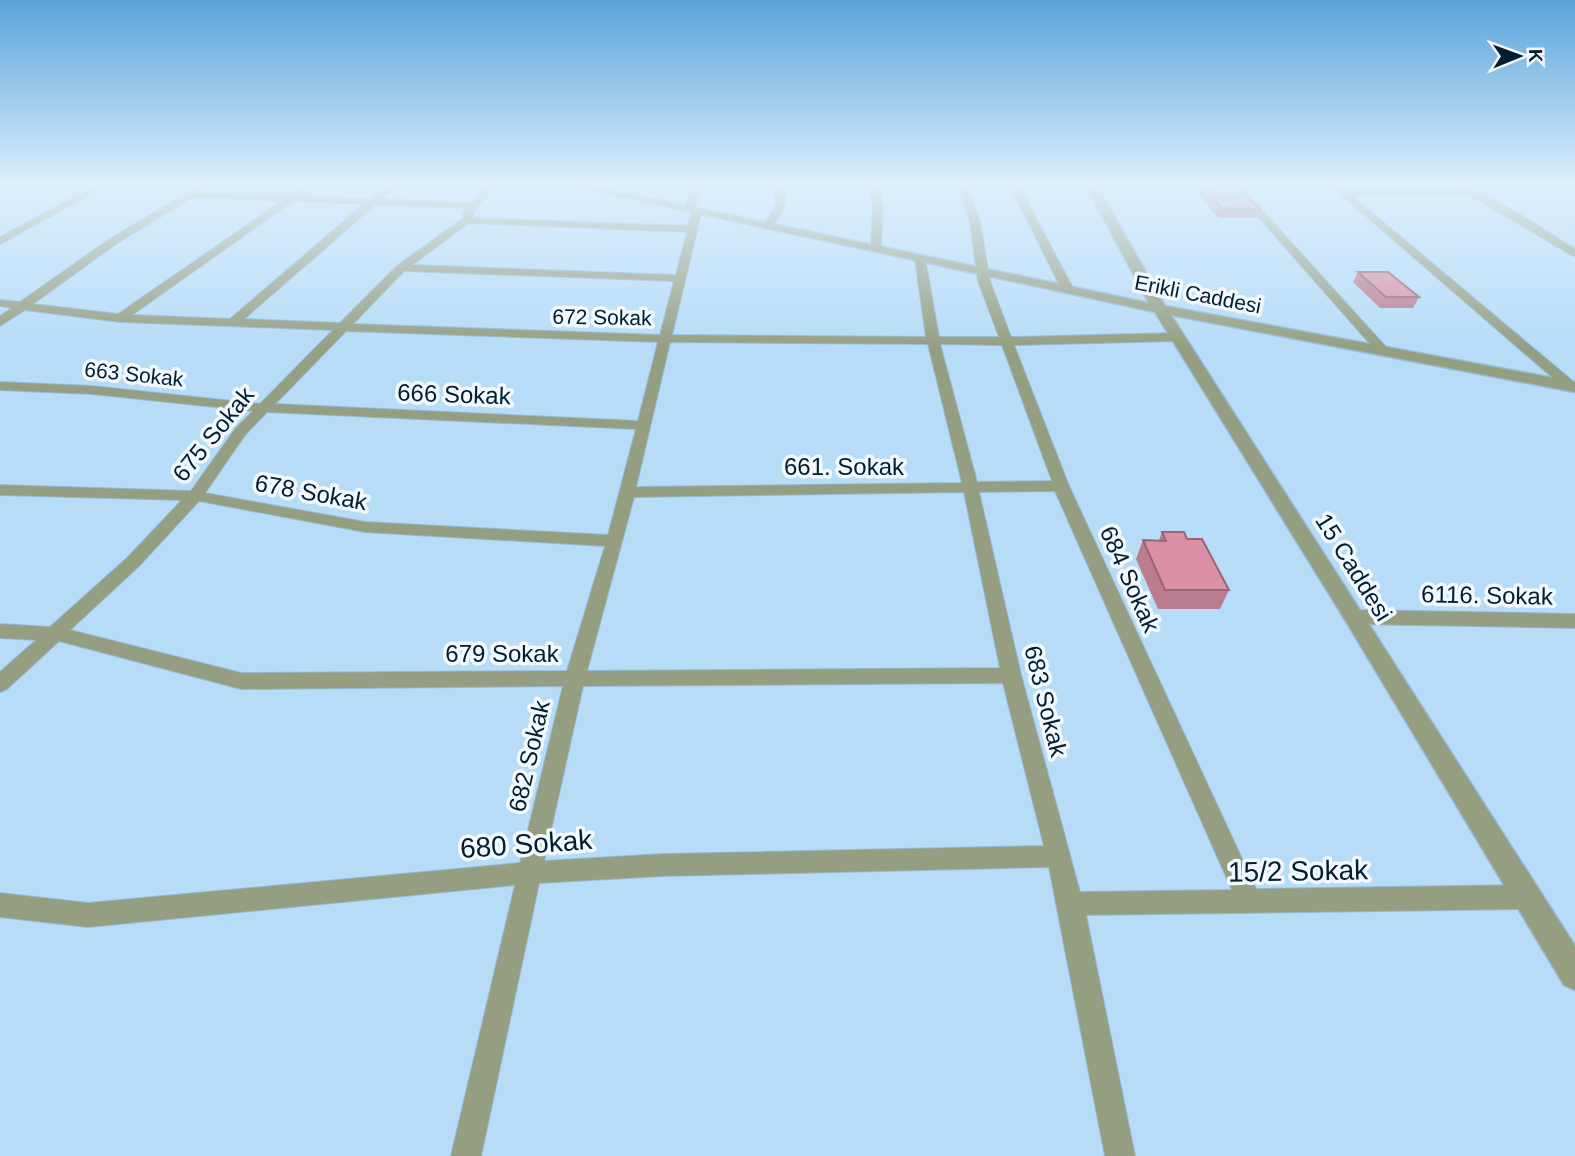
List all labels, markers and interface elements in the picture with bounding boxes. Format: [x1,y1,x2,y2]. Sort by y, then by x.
north arrow [1484,21,1554,91]
text: K [1525,49,1546,63]
street label: Erikli Caddesi [1133,270,1263,318]
street label: 672 Sokak [552,305,652,329]
street label: 663 Sokak [83,357,185,391]
street label: 666 Sokak [397,379,512,410]
street label: 675 Sokak [167,381,260,487]
street label: 661. Sokak [784,453,905,480]
street label: 678 Sokak [253,469,370,515]
street label: 15 Caddesi [1310,508,1398,626]
street label: 684 Sokak [1095,522,1166,637]
street label: 6116. Sokak [1421,580,1554,610]
street label: 679 Sokak [445,640,560,667]
street label: 683 Sokak [1019,643,1073,760]
street label: 682 Sokak [503,697,555,814]
street label: 680 Sokak [459,824,594,864]
street label: 15/2 Sokak [1228,854,1369,888]

